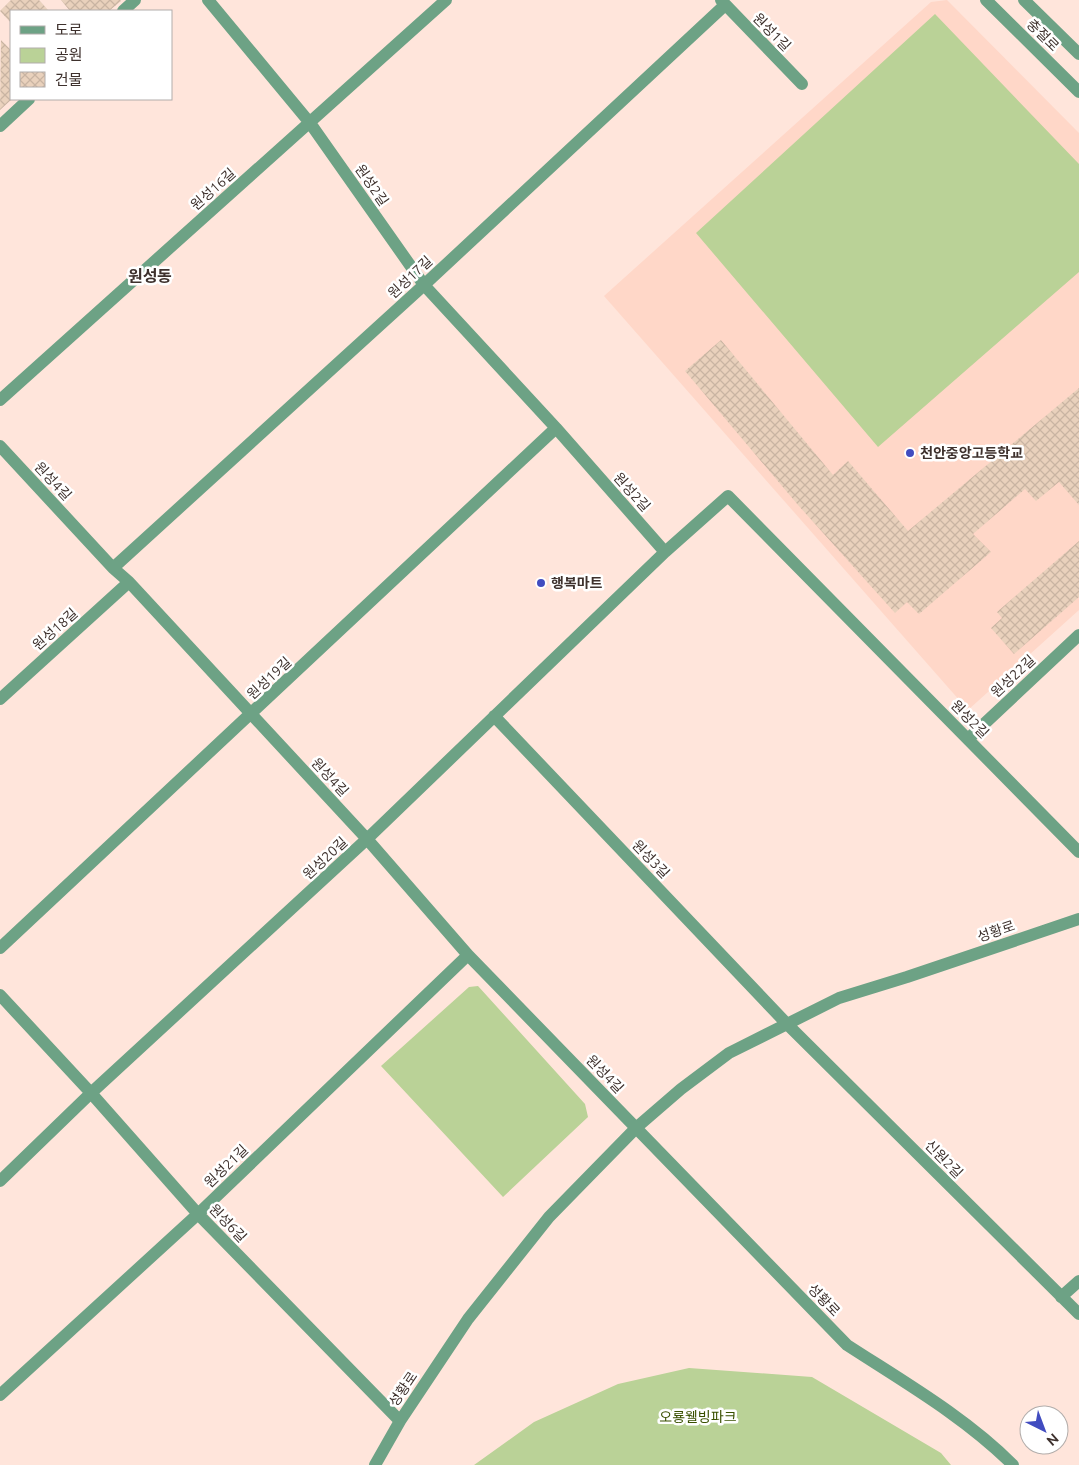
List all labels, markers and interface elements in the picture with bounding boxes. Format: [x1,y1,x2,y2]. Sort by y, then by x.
legend [10,10,172,100]
street label: 원성1길 [750,10,794,54]
street label: 충절로 [1024,16,1062,54]
text: 도로 [55,21,83,38]
text: 공원 [55,46,83,63]
text: 건물 [55,71,83,88]
street label: 원성2길 [352,161,392,209]
street label: 원성16길 [187,165,239,213]
street label: 원성17길 [385,253,435,301]
district label: 원성동 [128,267,172,285]
place label: 천안중앙고등학교 [920,445,1023,461]
marker: 천안중앙고등학교 [904,447,916,459]
street label: 원성4길 [31,459,75,503]
street label: 원성2길 [610,469,654,515]
place label: 행복마트 [551,575,603,591]
marker: 행복마트 [535,577,547,589]
street label: 원성18길 [29,605,81,653]
street label: 원성22길 [988,652,1038,700]
street label: 원성19길 [244,654,294,702]
street label: 원성2길 [948,697,992,741]
street label: 원성4길 [308,755,352,799]
street label: 원성20길 [300,834,350,882]
street label: 원성3길 [629,837,673,881]
street label: 성황로 [975,917,1017,945]
street label: 원성4길 [583,1052,627,1096]
street label: 신원2길 [922,1137,966,1181]
street label: 원성21길 [201,1141,251,1191]
street label: 원성6길 [206,1201,250,1245]
street label: 성황로 [805,1281,843,1320]
street label: 성황로 [386,1368,421,1409]
north arrow [1019,1405,1069,1455]
park label: 오룡웰빙파크 [659,1409,737,1425]
text: N [1043,1430,1062,1449]

